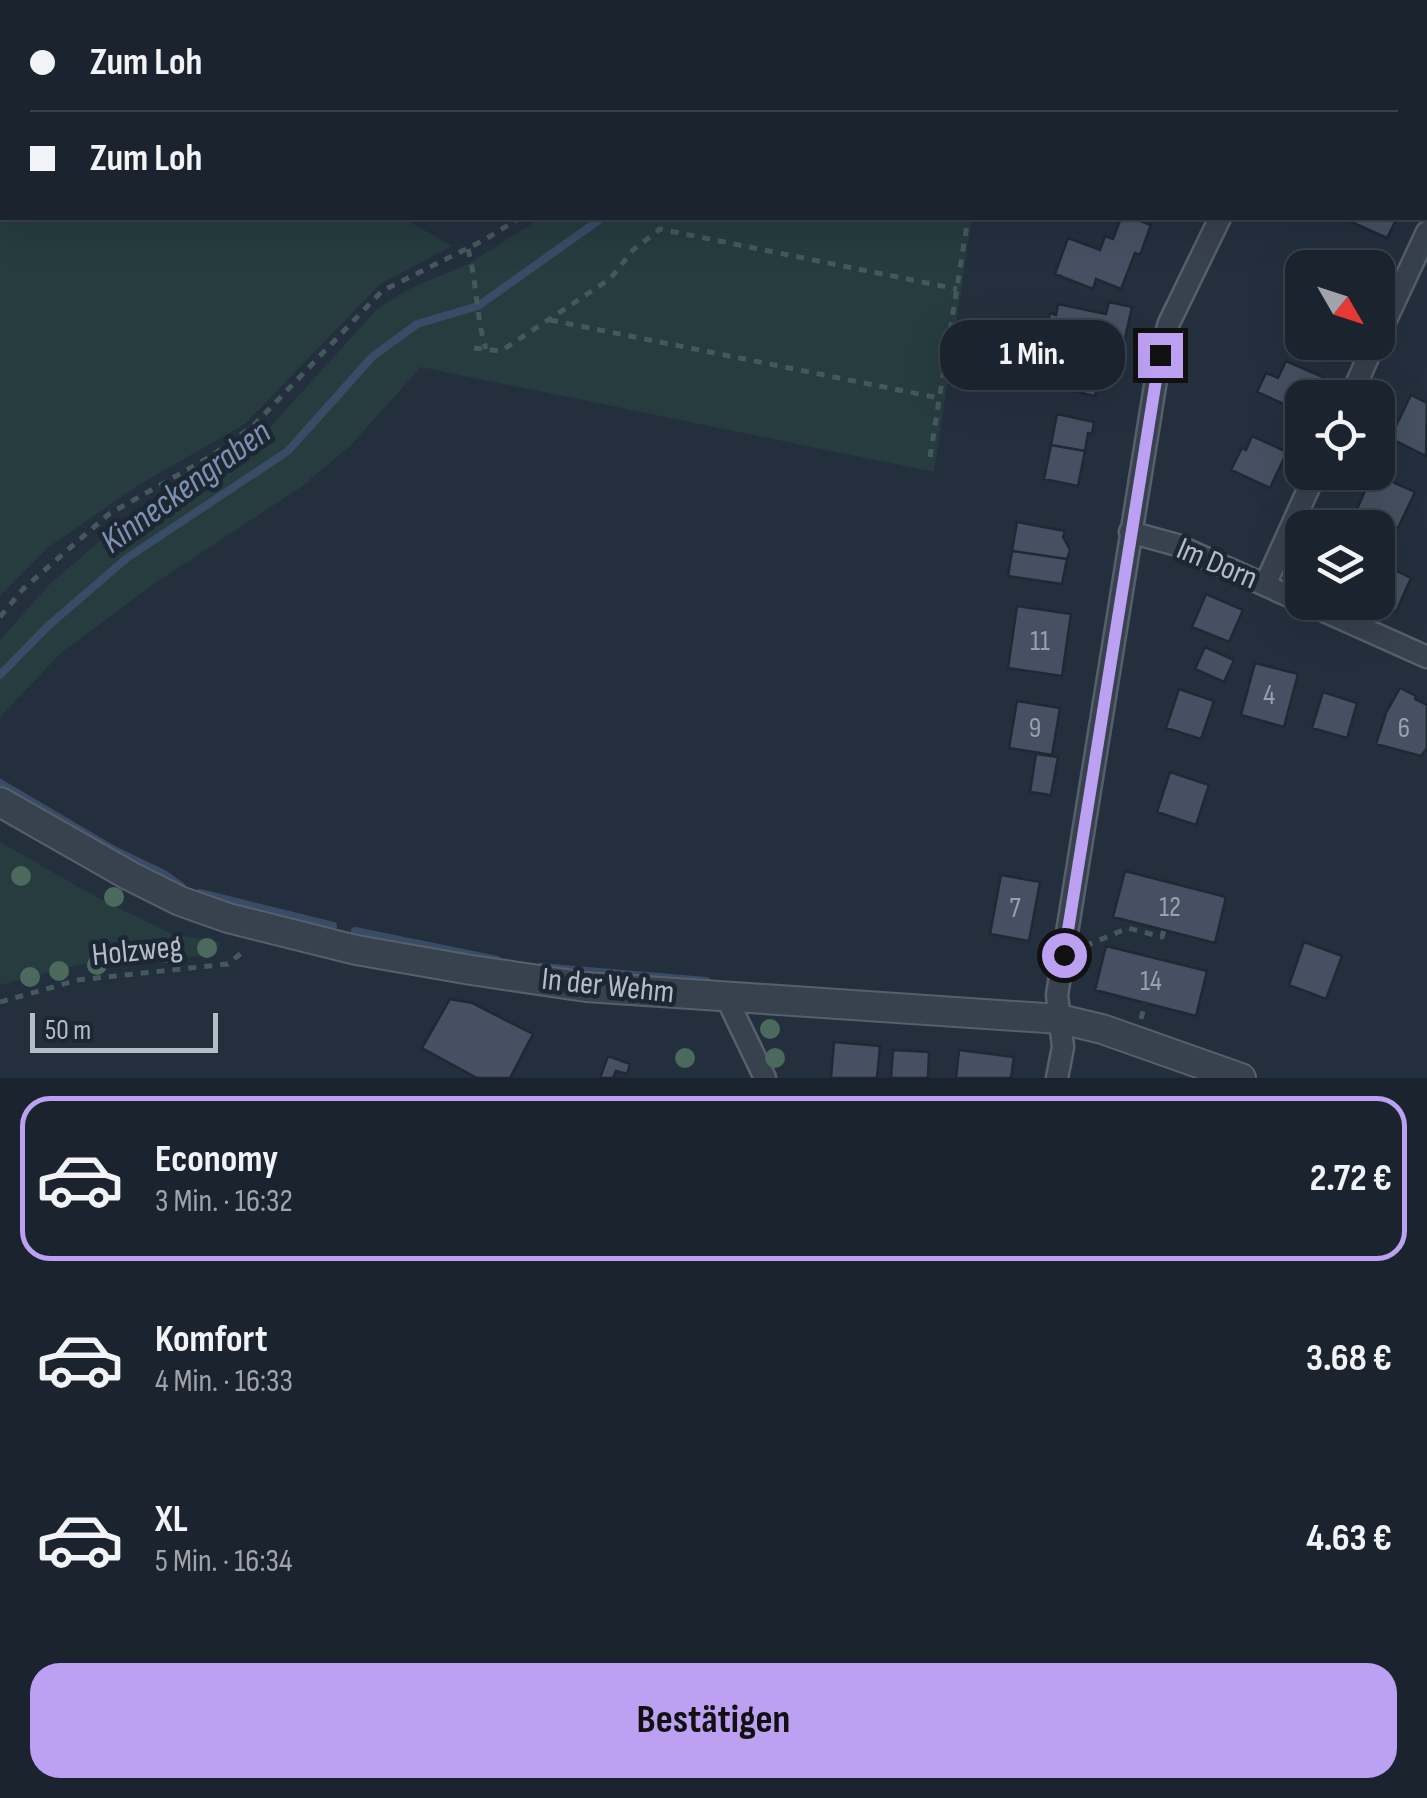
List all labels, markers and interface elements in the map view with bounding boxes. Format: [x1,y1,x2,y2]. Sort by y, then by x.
text: Zum Loh [90,40,202,85]
text: Zum Loh [90,136,202,181]
north arrow [1285,250,1395,360]
map controls [1285,250,1395,620]
callout: 1 Min. [940,320,1125,390]
route end [1138,333,1183,378]
text: 1 Min. [1000,335,1065,374]
button: locate [1285,380,1395,490]
water label: Kinneckengraben [93,411,279,563]
button: layers [1285,510,1395,620]
street label: Im Dorn [1171,530,1263,598]
house number: 11 [1030,625,1050,658]
house number: 4 [1263,679,1275,712]
house number: 9 [1029,712,1041,745]
house number: 6 [1398,712,1410,745]
house number: 12 [1159,891,1181,924]
house number: 7 [1009,892,1021,925]
street label: Holzweg [90,927,184,975]
route start [1042,933,1087,978]
street label: In der Wehm [540,960,676,1012]
house number: 14 [1140,965,1162,998]
scale bar [30,1008,218,1052]
text: 50 m [45,1014,91,1047]
icon: car [35,1134,125,1224]
text: Economy [155,1137,278,1182]
text: 2.72 € [1310,1156,1392,1201]
text: 3 Min. · 16:32 [155,1182,293,1221]
icon: car [35,1314,125,1404]
text: Komfort [155,1317,267,1362]
text: 3.68 € [1306,1336,1392,1381]
text: 4 Min. · 16:33 [155,1362,293,1401]
icon: car [35,1494,125,1584]
text: XL [155,1497,188,1542]
text: 4.63 € [1306,1516,1392,1561]
text: 5 Min. · 16:34 [155,1542,292,1581]
button: Bestätigen [30,1663,1397,1778]

